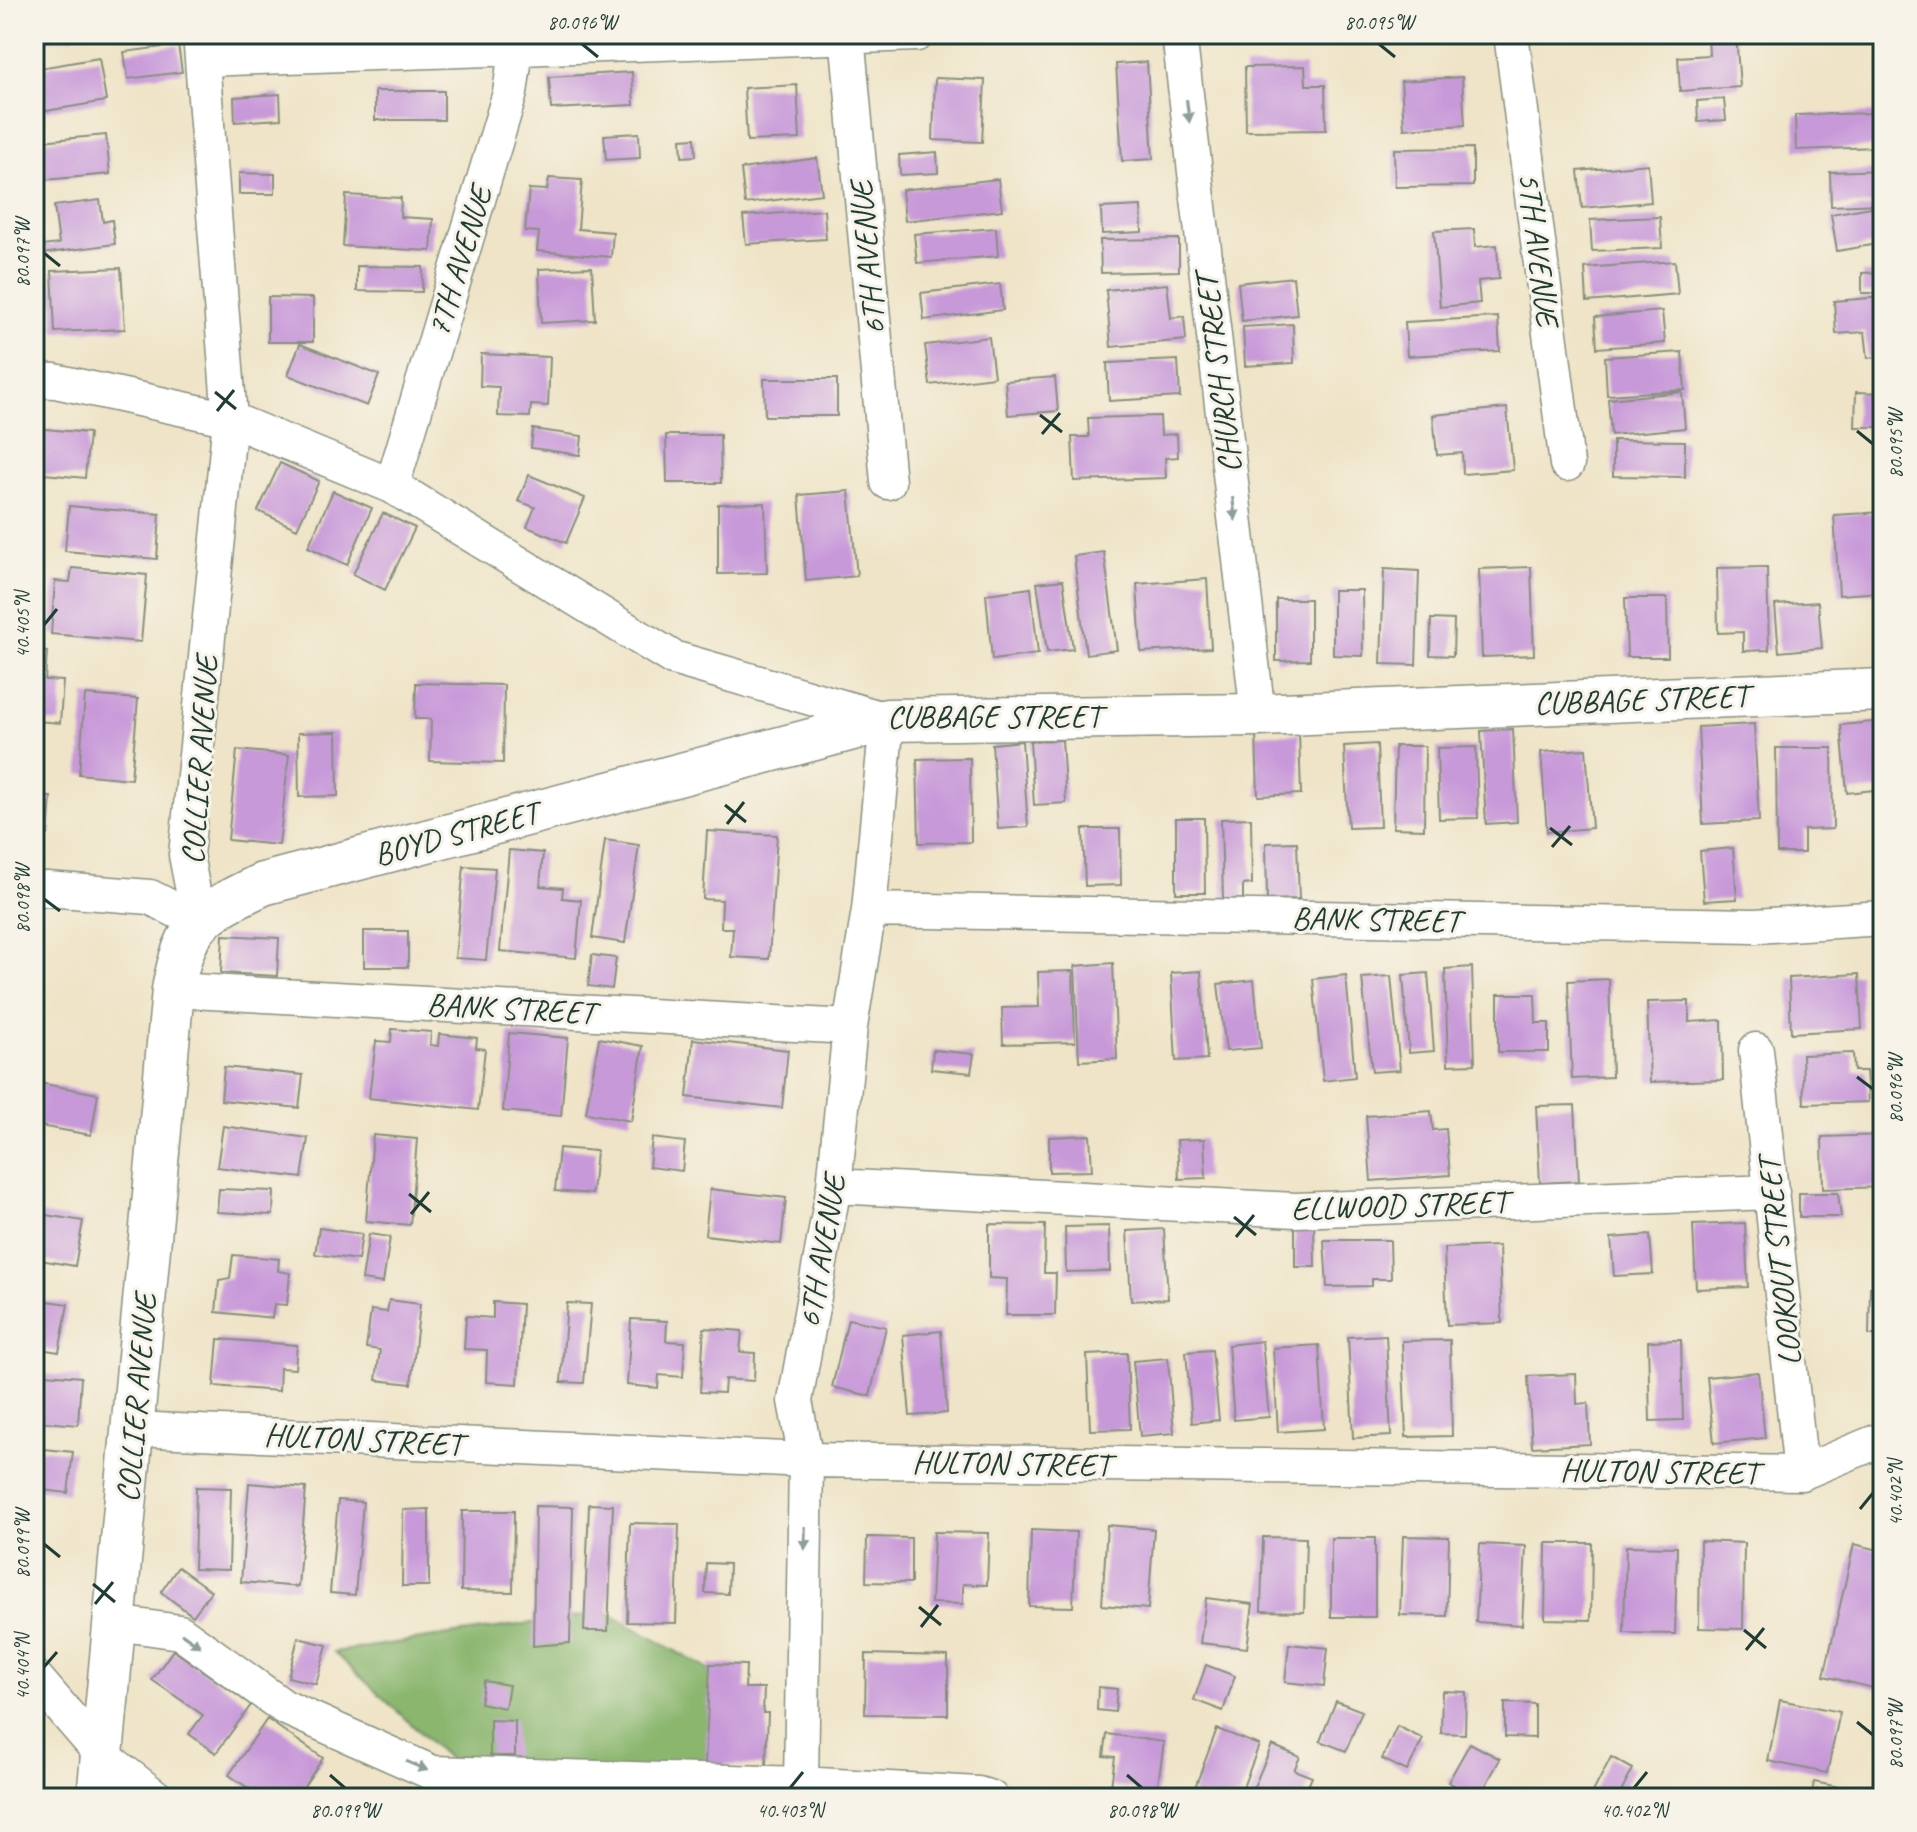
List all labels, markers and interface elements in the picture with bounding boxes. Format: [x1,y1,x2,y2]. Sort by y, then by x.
text: 80.096°W [547,10,620,35]
text: 80.095°W [1344,10,1417,35]
one-way arrow [1181,99,1194,124]
street label: 5TH AVENUE [1509,170,1569,332]
street label: 6TH AVENUE [840,175,895,336]
street label: 7TH AVENUE [417,178,503,341]
text: 80.097°W [10,215,35,288]
street label: CHURCH STREET [1185,264,1251,475]
text: 80.095°W [1883,406,1908,479]
one-way arrow [1227,497,1240,522]
text: 40.405°N [10,589,35,658]
street label: COLLIER AVENUE [172,650,228,866]
street label: CUBBAGE STREET [1534,675,1756,724]
street label: CUBBAGE STREET [887,696,1108,737]
street label: BOYD STREET [370,790,549,875]
text: 80.098°W [10,861,35,934]
street label: BANK STREET [1291,898,1467,942]
street label: BANK STREET [426,984,602,1034]
text: 80.096°W [1883,1051,1908,1124]
street label: LOOKOUT STREET [1748,1150,1811,1368]
street label: 6TH AVENUE [788,1168,856,1331]
street label: ELLWOOD STREET [1290,1181,1515,1230]
street label: COLLIER AVENUE [107,1288,166,1504]
street label: HULTON STREET [263,1414,470,1466]
street label: HULTON STREET [912,1441,1118,1486]
street label: HULTON STREET [1560,1449,1766,1494]
text: 40.402°N [1883,1457,1908,1526]
text: 80.099°W [10,1506,35,1579]
one-way arrow [798,1526,811,1551]
text: 40.404°N [10,1631,35,1700]
one-way arrow [180,1632,202,1648]
text: 80.097°W [1883,1697,1908,1770]
one-way arrow [405,1760,429,1773]
text: 80.099°W [310,1798,383,1823]
text: 40.403°N [757,1798,826,1823]
text: 80.098°W [1107,1798,1180,1823]
text: 40.402°N [1601,1798,1670,1823]

